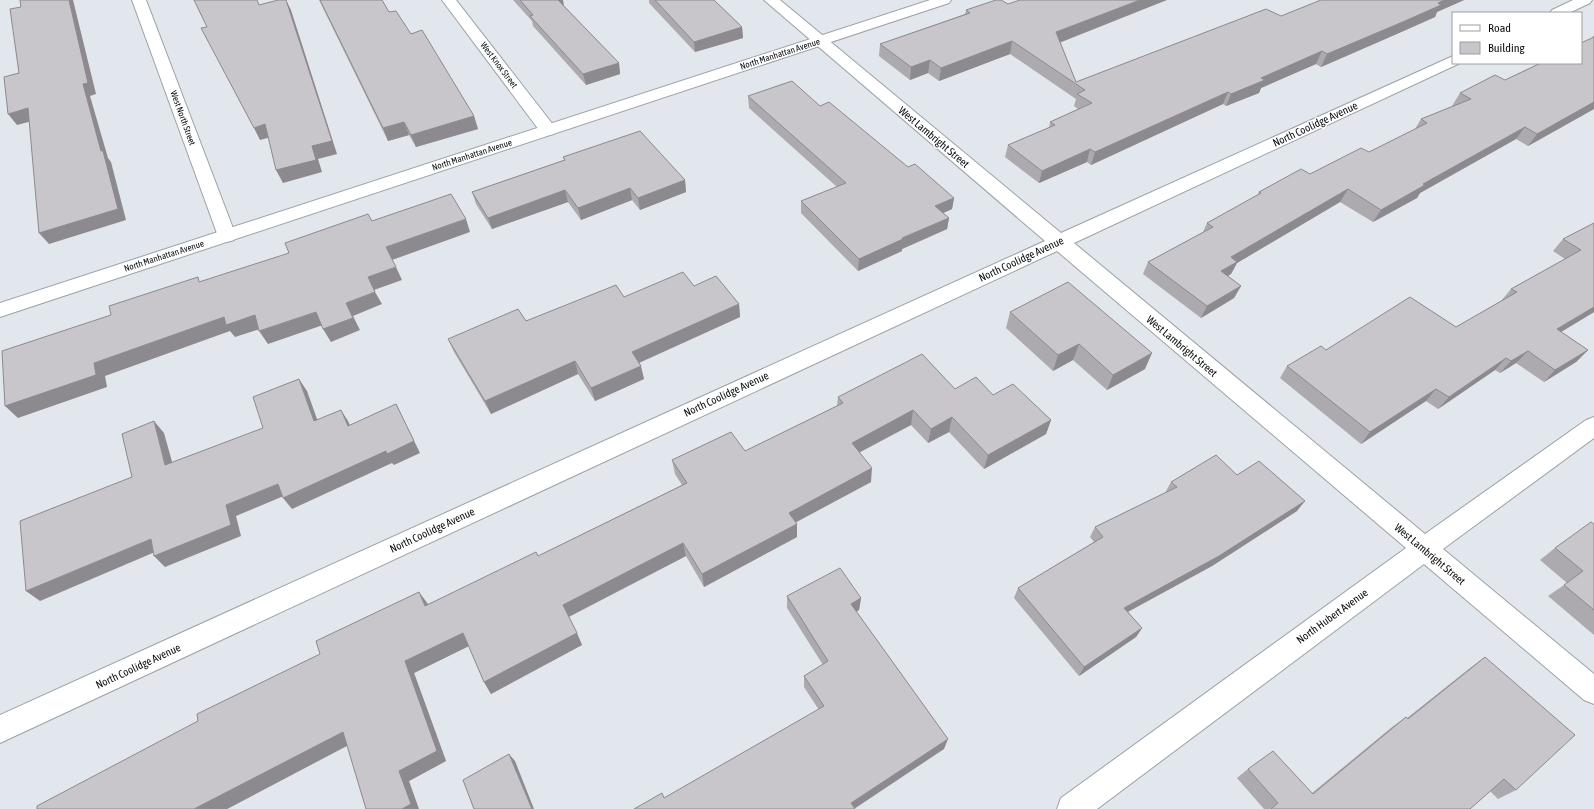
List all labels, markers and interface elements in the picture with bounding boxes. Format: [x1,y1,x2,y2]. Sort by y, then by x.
legend [1452,12,1582,64]
text: Road [1488,21,1511,35]
street label: North Manhattan Avenue [739,36,821,72]
street label: West Knox Street [478,40,520,90]
text: Building [1488,41,1526,55]
street label: West North Street [168,89,198,147]
street label: North Coolidge Avenue [1271,99,1359,149]
street label: West Lambright Street [896,104,972,170]
street label: North Manhattan Avenue [431,137,513,173]
street label: North Coolidge Avenue [977,234,1065,284]
street label: North Manhattan Avenue [123,238,205,274]
street label: West Lambright Street [1144,313,1220,379]
street label: North Coolidge Avenue [682,369,770,419]
street label: North Coolidge Avenue [388,505,476,555]
street label: West Lambright Street [1392,521,1468,587]
street label: North Hubert Avenue [1294,586,1370,646]
street label: North Coolidge Avenue [94,641,182,691]

